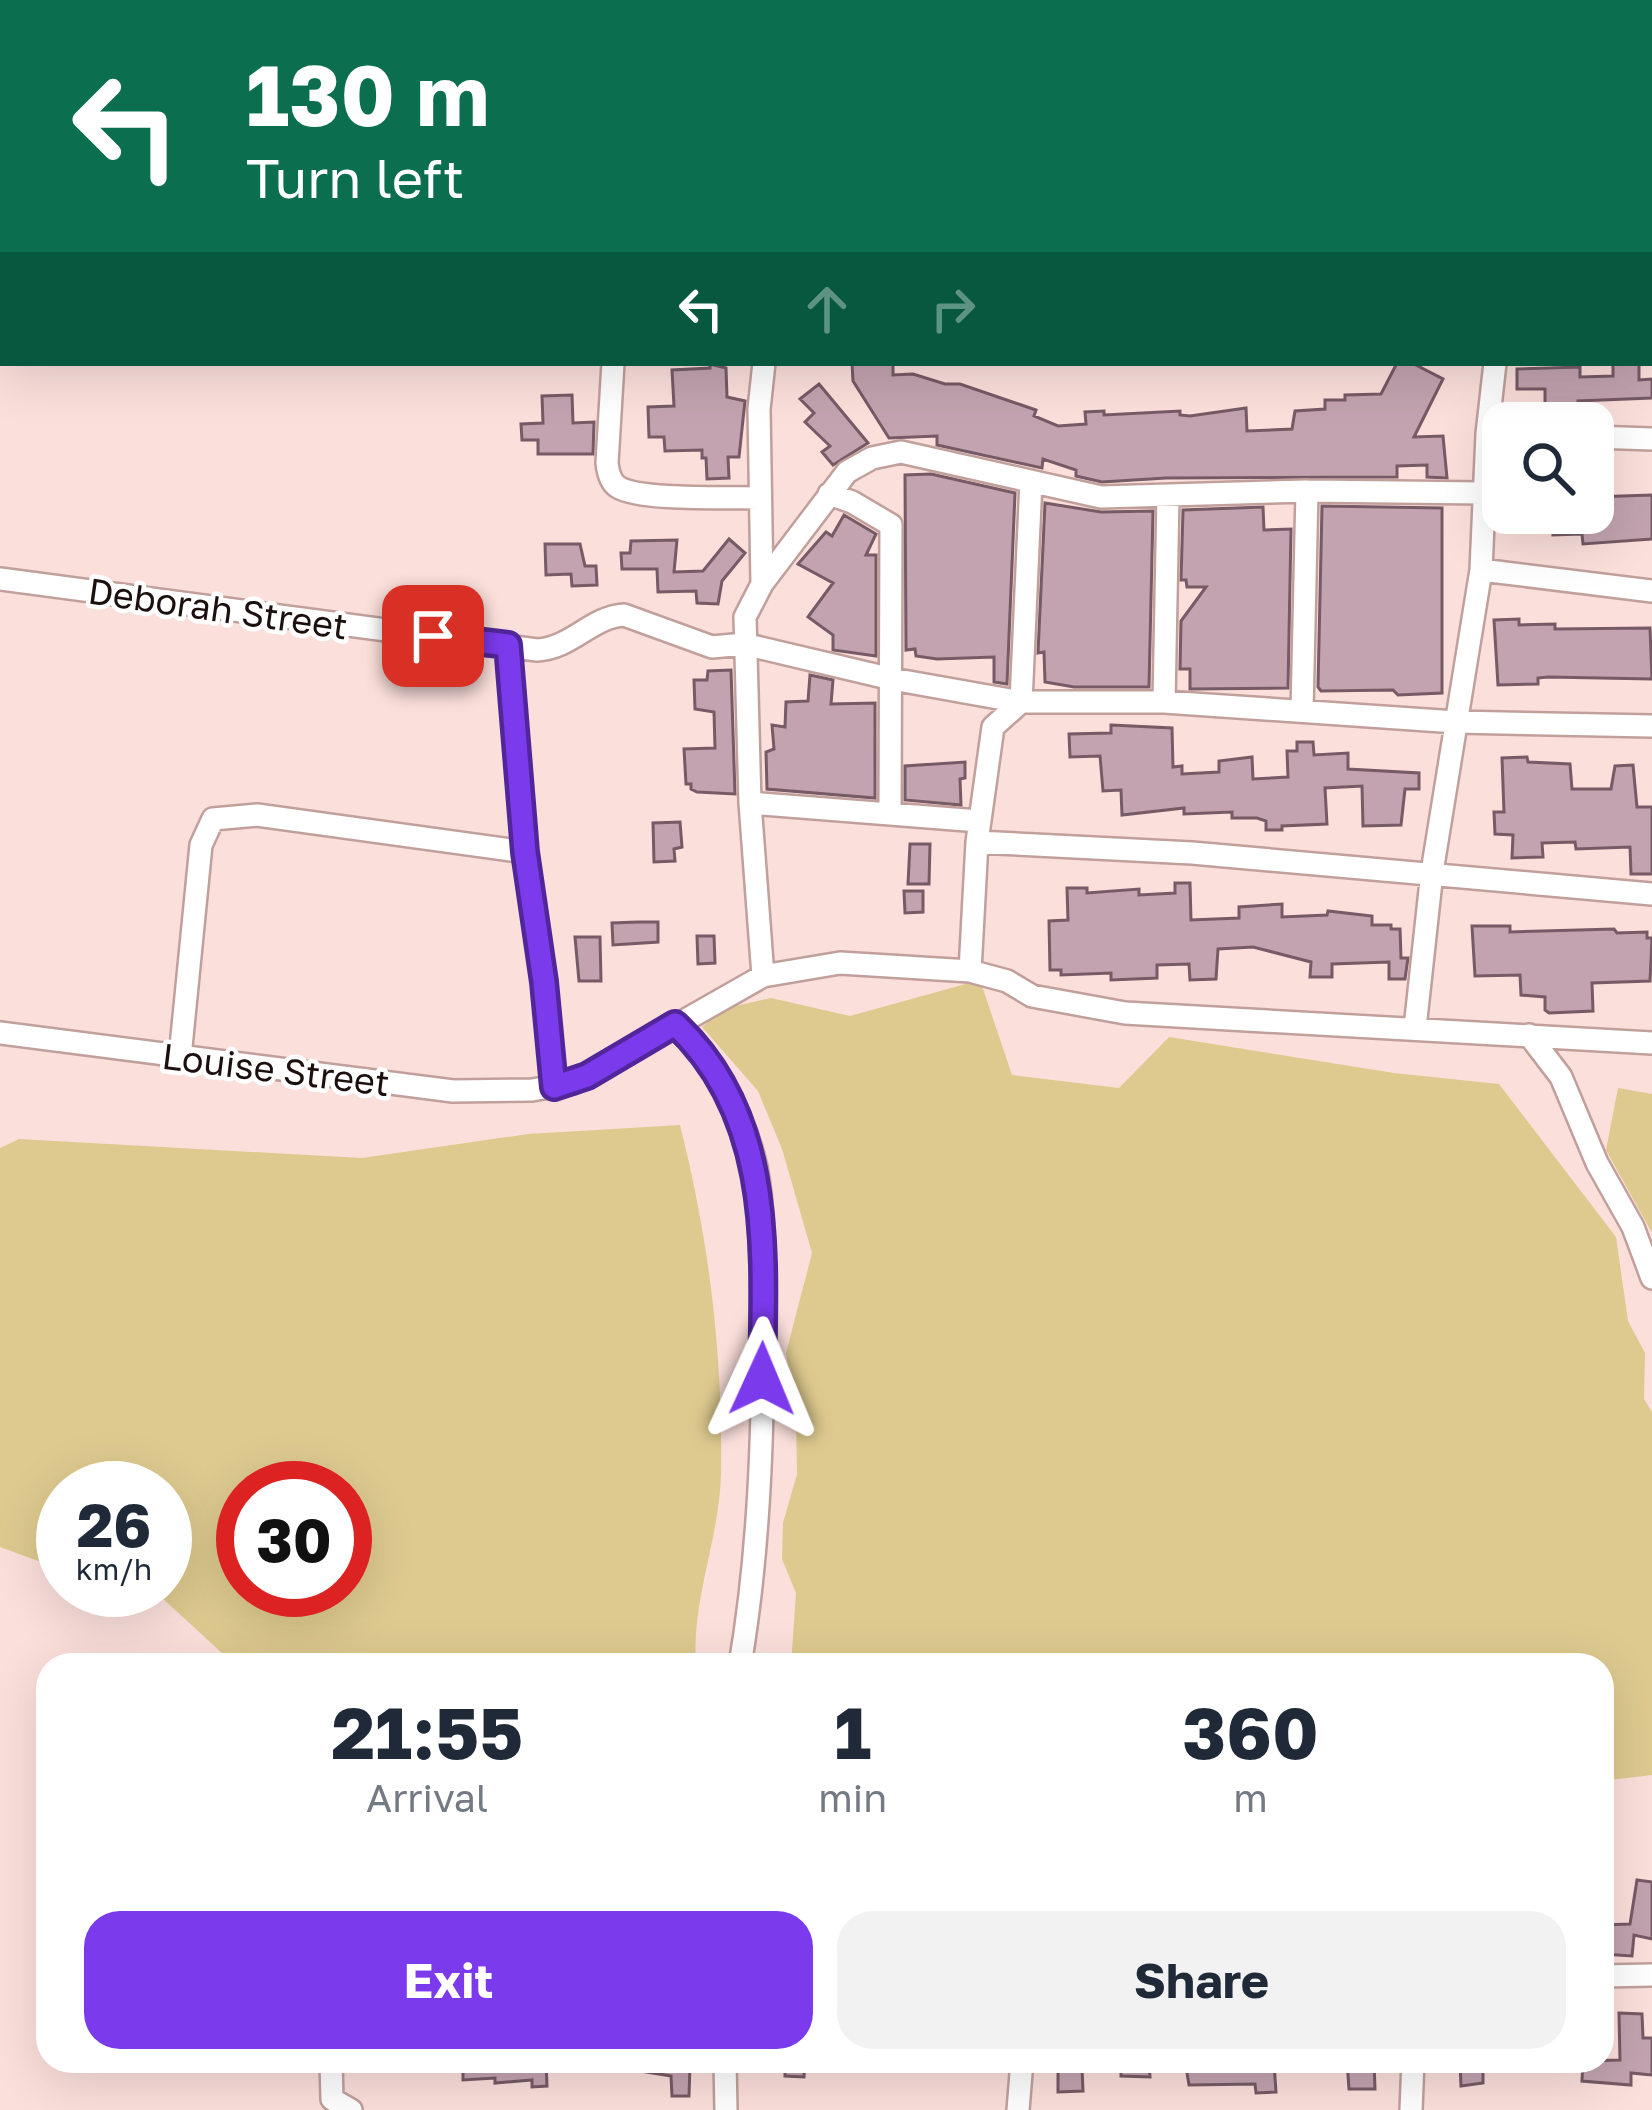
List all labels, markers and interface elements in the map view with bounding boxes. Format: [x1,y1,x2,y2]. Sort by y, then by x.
text: 130 m [246,44,490,144]
icon: left [48,48,204,204]
text: Turn left [246,145,464,210]
icon: left [668,276,734,342]
icon: ahead [794,276,860,342]
icon: right [920,276,986,342]
map controls [1482,402,1614,534]
button: search [1482,402,1614,534]
street label: Deborah Street [86,569,350,647]
pin [382,585,484,687]
icon: arrive [400,603,466,669]
street label: Louise Street [160,1034,392,1104]
position arrow [699,1316,825,1442]
speed limit sign: 30 [216,1461,372,1617]
text: 26 [77,1488,151,1560]
text: km/h [76,1551,152,1587]
text: 21:55 [331,1688,523,1775]
text: 1 [834,1688,871,1775]
text: 360 [1182,1688,1319,1775]
text: Arrival [366,1774,488,1821]
text: min [818,1774,887,1821]
text: m [1233,1774,1268,1821]
button: Exit [84,1911,813,2049]
button: Share [837,1911,1566,2049]

